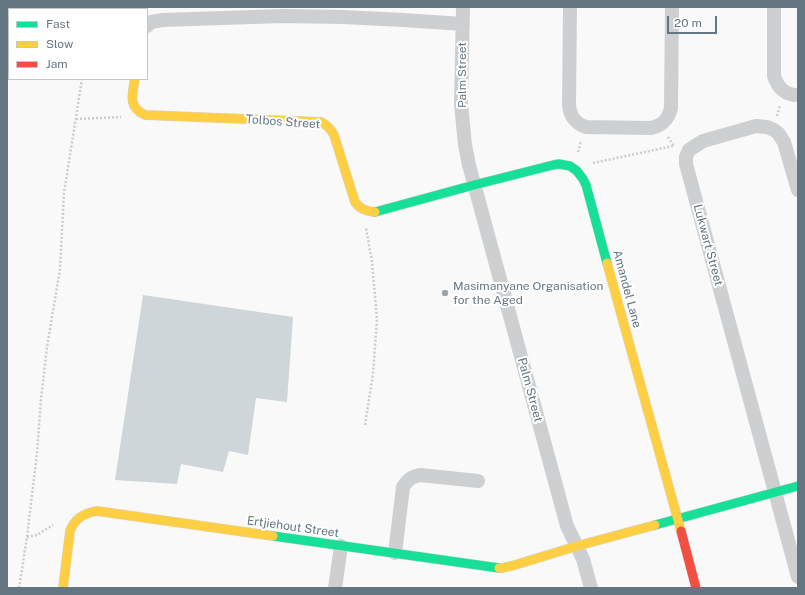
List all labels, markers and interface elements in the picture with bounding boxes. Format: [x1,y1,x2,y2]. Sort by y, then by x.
legend [8,8,148,80]
scale bar [669,8,719,34]
text: 20 m [674,16,702,30]
text: Fast [46,17,70,31]
text: Slow [46,37,73,51]
street label: Palm Street [455,42,469,108]
text: Jam [46,57,68,71]
street label: Tolbos Street [245,112,321,132]
street label: Lukwart Street [690,203,726,287]
street label: Amandel Lane [610,248,644,330]
place label: Masimanyane Organisation for the Aged [453,279,603,307]
marker: Masimanyane Organisation for the Aged [440,288,450,298]
street label: Palm Street [514,356,546,424]
street label: Ertjiehout Street [246,513,340,541]

